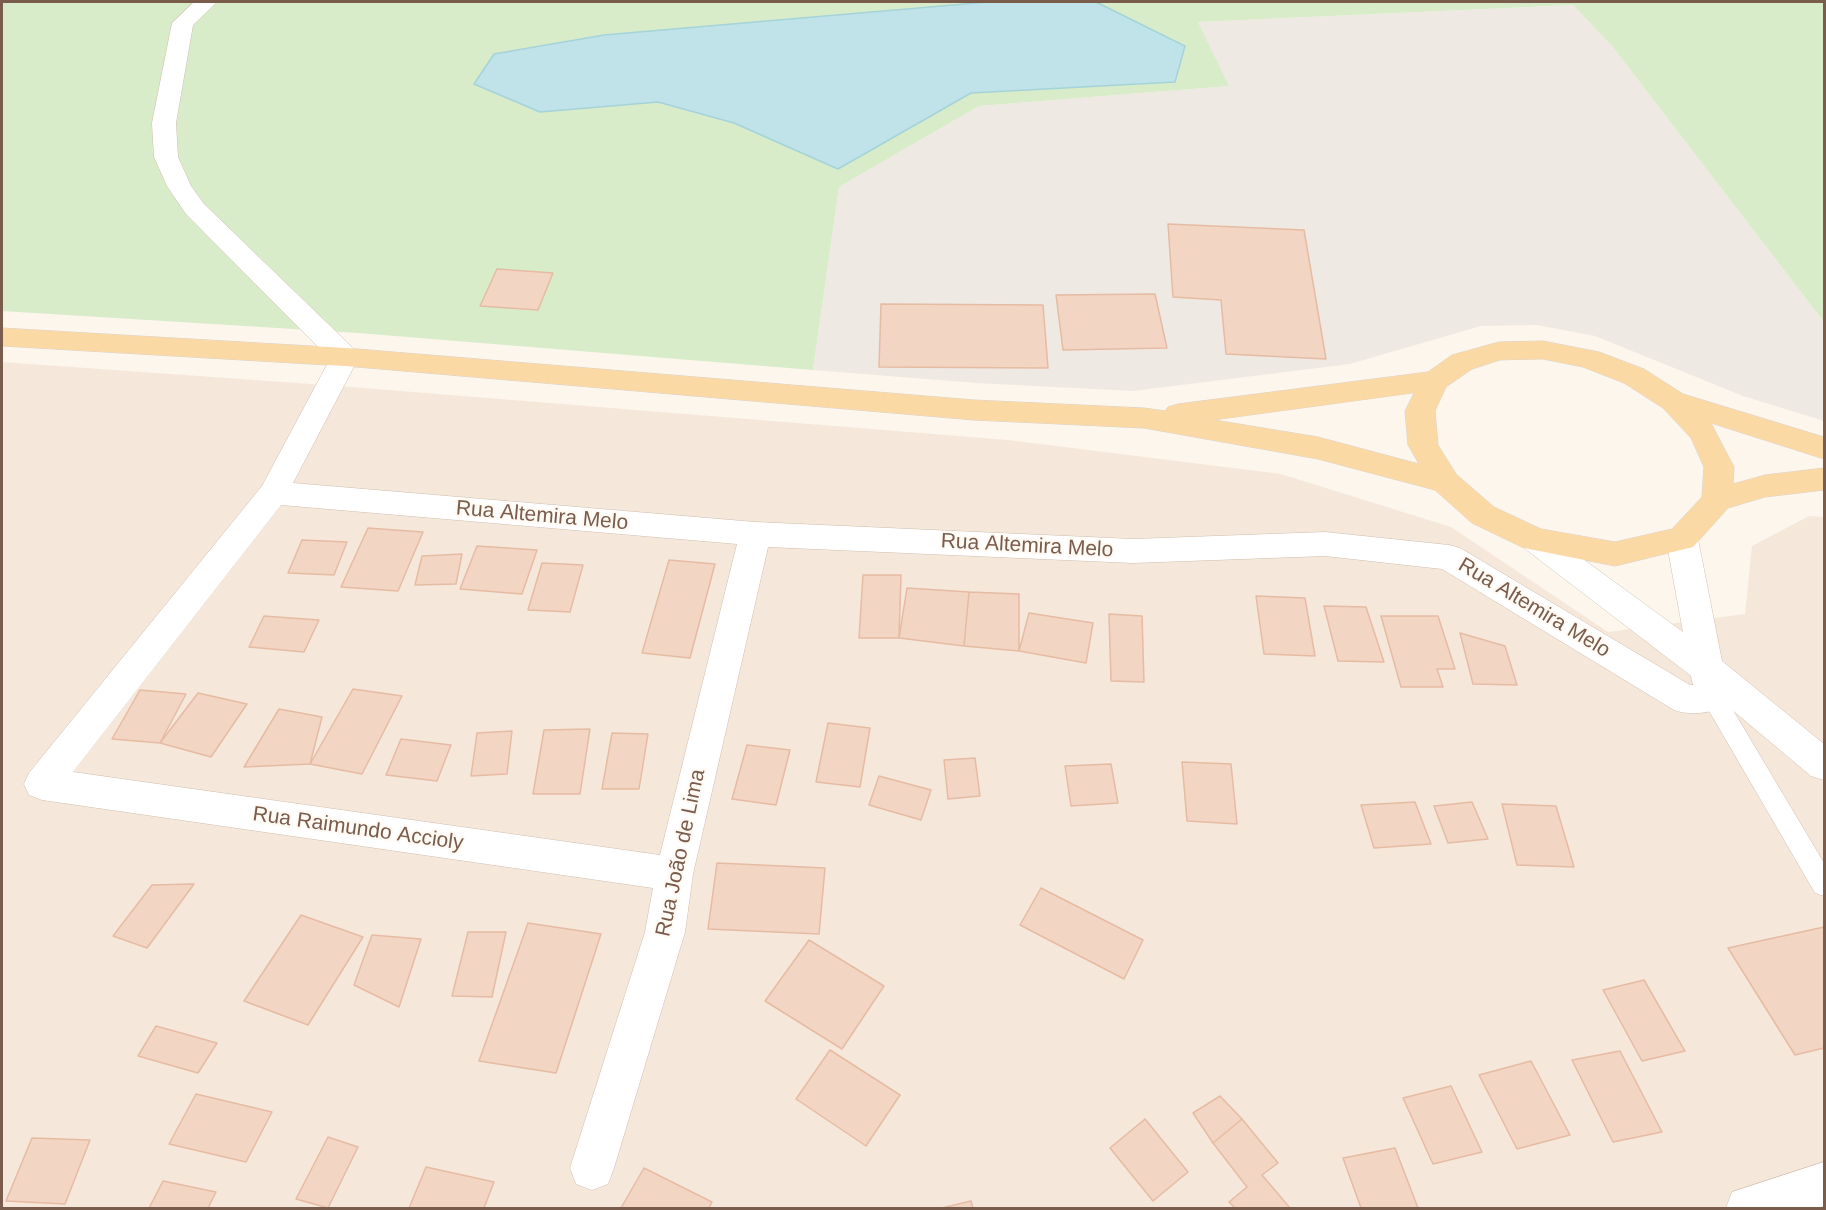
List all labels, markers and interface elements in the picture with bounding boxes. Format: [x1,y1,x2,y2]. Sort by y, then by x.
street label: Rua Altemira Melo [455,496,629,536]
street label: Rua Altemira Melo [940,529,1114,563]
street label: Rua Altemira Melo [1453,553,1615,663]
street label: Rua João de Lima [651,767,711,939]
street label: Rua Raimundo Accioly [251,802,465,856]

